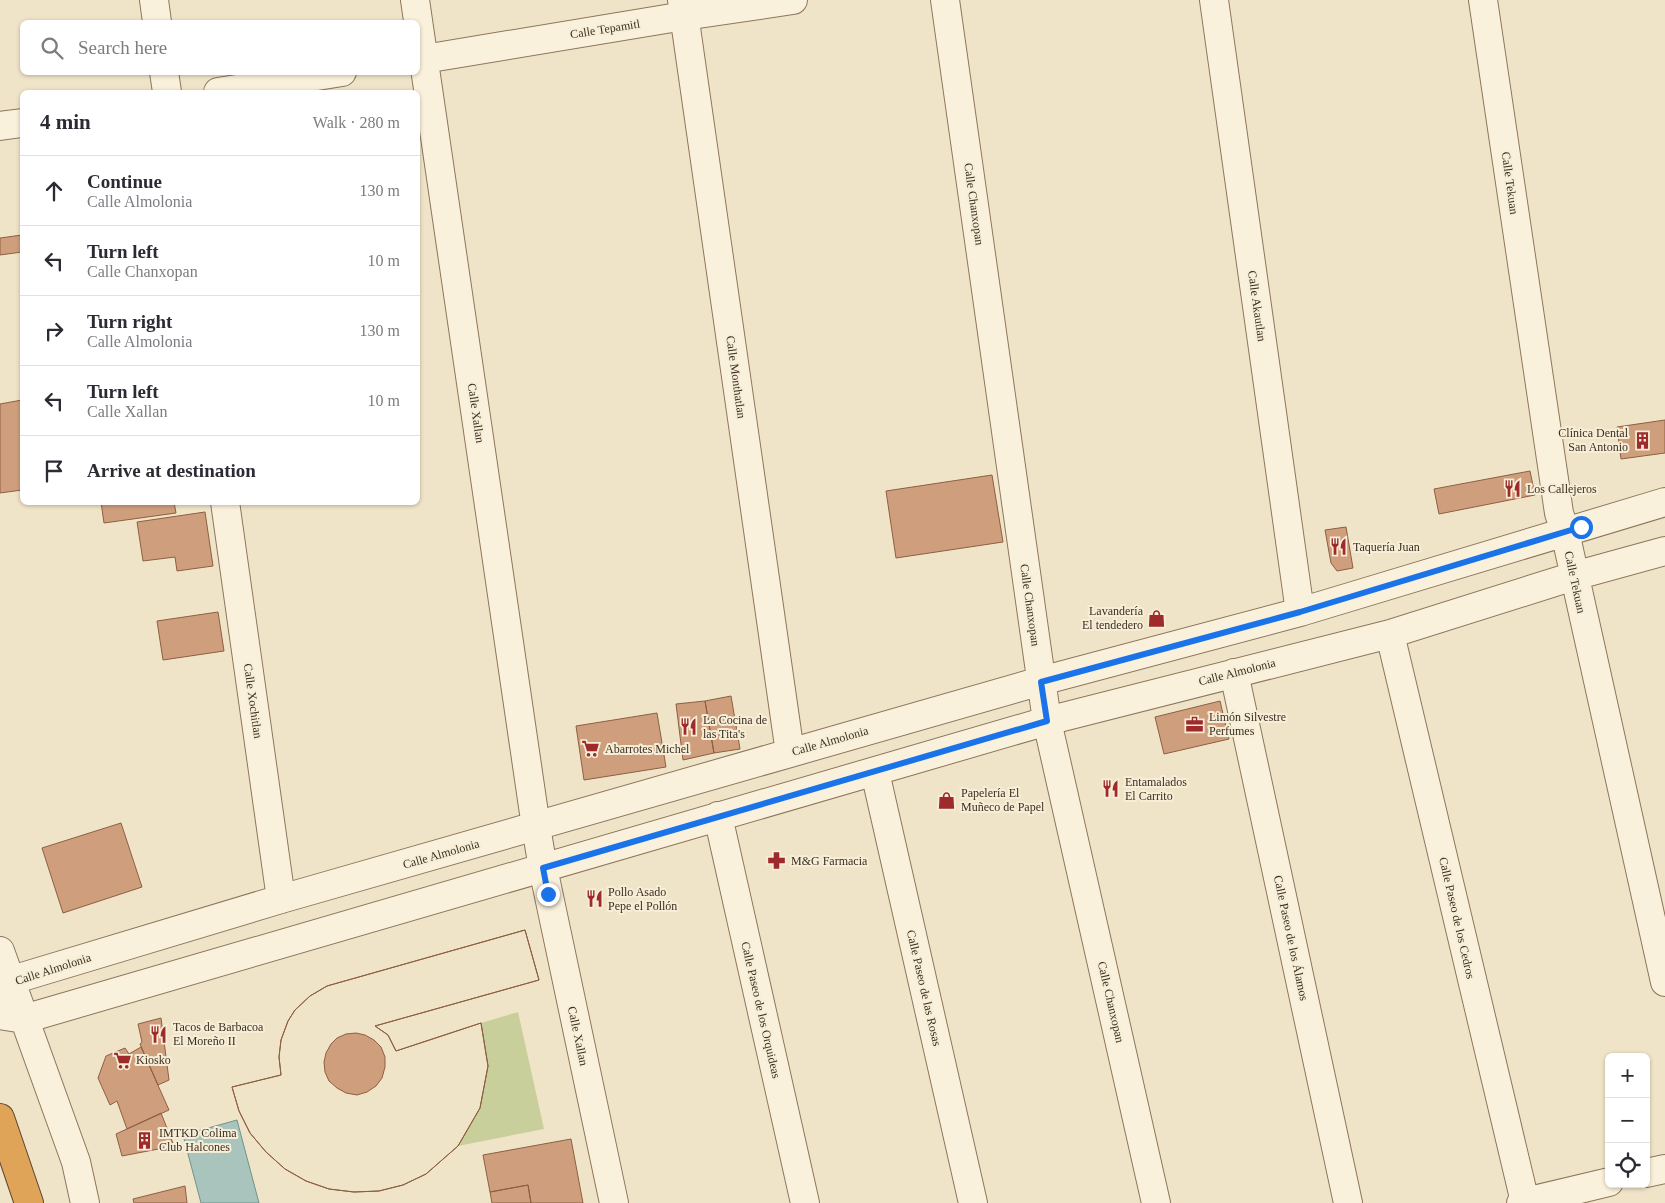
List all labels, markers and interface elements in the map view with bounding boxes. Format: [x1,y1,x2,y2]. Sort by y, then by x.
street label: Calle Tepamitl [569,16,642,41]
search box [20,20,420,75]
icon: search [38,34,66,62]
text: Search here [78,37,167,58]
text: 4 min [40,110,91,134]
text: Walk · 280 m [313,114,400,131]
street label: Calle Tekuan [1499,151,1521,215]
street label: Calle Chanxopan [961,162,987,246]
text: Continue [87,171,162,192]
icon: ahead [40,177,68,205]
text: 130 m [360,182,400,199]
text: Calle Almolonia [87,193,192,210]
text: Turn left [87,241,159,262]
icon: left [40,247,68,275]
text: 10 m [368,252,400,269]
text: Calle Chanxopan [87,263,198,280]
street label: Calle Akautlan [1245,270,1269,342]
text: Turn right [87,311,172,332]
icon: right [40,317,68,345]
text: 130 m [360,322,400,339]
text: Calle Almolonia [87,333,192,350]
street label: Calle Monthatlan [723,335,749,419]
text: Turn left [87,381,159,402]
street label: Calle Xallan [465,382,487,444]
icon: left [40,387,68,415]
text: 10 m [368,392,400,409]
text: Calle Xallan [87,403,167,420]
place label: Clínica Dental San Antonio [1558,426,1629,454]
building icon: Clínica Dental San Antonio [1632,430,1652,450]
icon: arrive [40,457,68,485]
text: Arrive at destination [87,460,256,481]
restaurant icon: Los Callejeros [1503,479,1523,499]
place label: Los Callejeros [1527,482,1597,496]
route start [1570,516,1593,539]
restaurant icon: Taquería Juan [1329,537,1349,557]
place label: Taquería Juan [1353,540,1420,554]
street label: Calle Tekuan [1562,550,1588,614]
street label: Calle Chanxopan [1017,563,1043,647]
place label: Lavandería El tendedero [1082,604,1144,632]
shop icon: Lavandería El tendedero [1147,608,1167,628]
street label: Calle Almolonia [1197,655,1278,688]
street label: Calle Xochitlan [241,663,265,739]
place label: Limón Silvestre Perfumes [1209,710,1286,738]
place label: La Cocina de las Tita's [703,713,767,741]
office icon: Limón Silvestre Perfumes [1185,714,1205,734]
restaurant icon: La Cocina de las Tita's [679,717,699,737]
street label: Calle Almolonia [790,723,871,759]
supermarket icon: Abarrotes Michel [581,739,601,759]
place label: Abarrotes Michel [605,742,690,756]
place label: Entamalados El Carrito [1125,775,1187,803]
restaurant icon: Entamalados El Carrito [1101,779,1121,799]
place label: Papelería El Muñeco de Papel [961,786,1045,814]
shop icon: Papelería El Muñeco de Papel [937,790,957,810]
street label: Calle Almolonia [401,836,482,872]
pharmacy icon: M&G Farmacia [767,851,787,871]
place label: M&G Farmacia [791,854,868,868]
street label: Calle Paseo de los Cedros [1436,856,1478,981]
street label: Calle Paseo de los Álamos [1271,874,1311,1002]
route end [537,883,560,906]
place label: Pollo Asado Pepe el Pollón [608,885,677,913]
restaurant icon: Pollo Asado Pepe el Pollón [584,889,604,909]
street label: Calle Paseo de las Rosas [904,929,944,1048]
street label: Calle Paseo de los Orquideas [738,940,784,1080]
street label: Calle Almolonia [13,950,93,988]
street label: Calle Chanxopan [1095,960,1127,1044]
street label: Calle Xallan [565,1005,591,1067]
place label: Tacos de Barbacoa El Moreño II [173,1020,264,1048]
restaurant icon: Tacos de Barbacoa El Moreño II [149,1024,169,1044]
supermarket icon: Kiosko [112,1050,132,1070]
place label: Kiosko [136,1053,171,1067]
map controls [1605,1053,1650,1188]
button: + [1605,1053,1650,1098]
button: − [1605,1098,1650,1143]
place label: IMTKD Colima Club Halcones [159,1126,237,1154]
building icon: IMTKD Colima Club Halcones [135,1130,155,1150]
button: locate [1605,1143,1650,1188]

